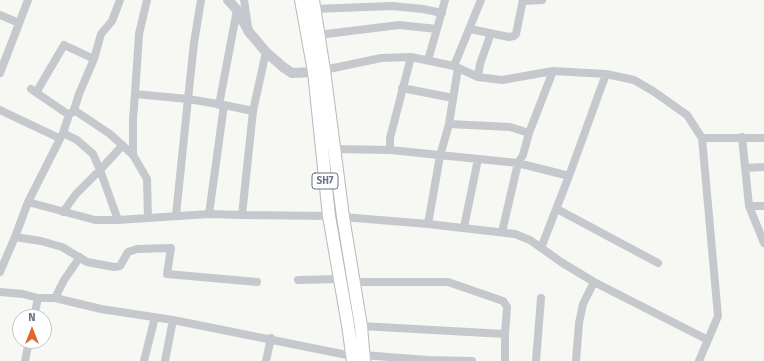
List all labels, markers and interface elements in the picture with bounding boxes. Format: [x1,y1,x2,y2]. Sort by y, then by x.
road number: SH7 [312,173,338,189]
north arrow [12,309,52,349]
text: N [28,311,36,324]

